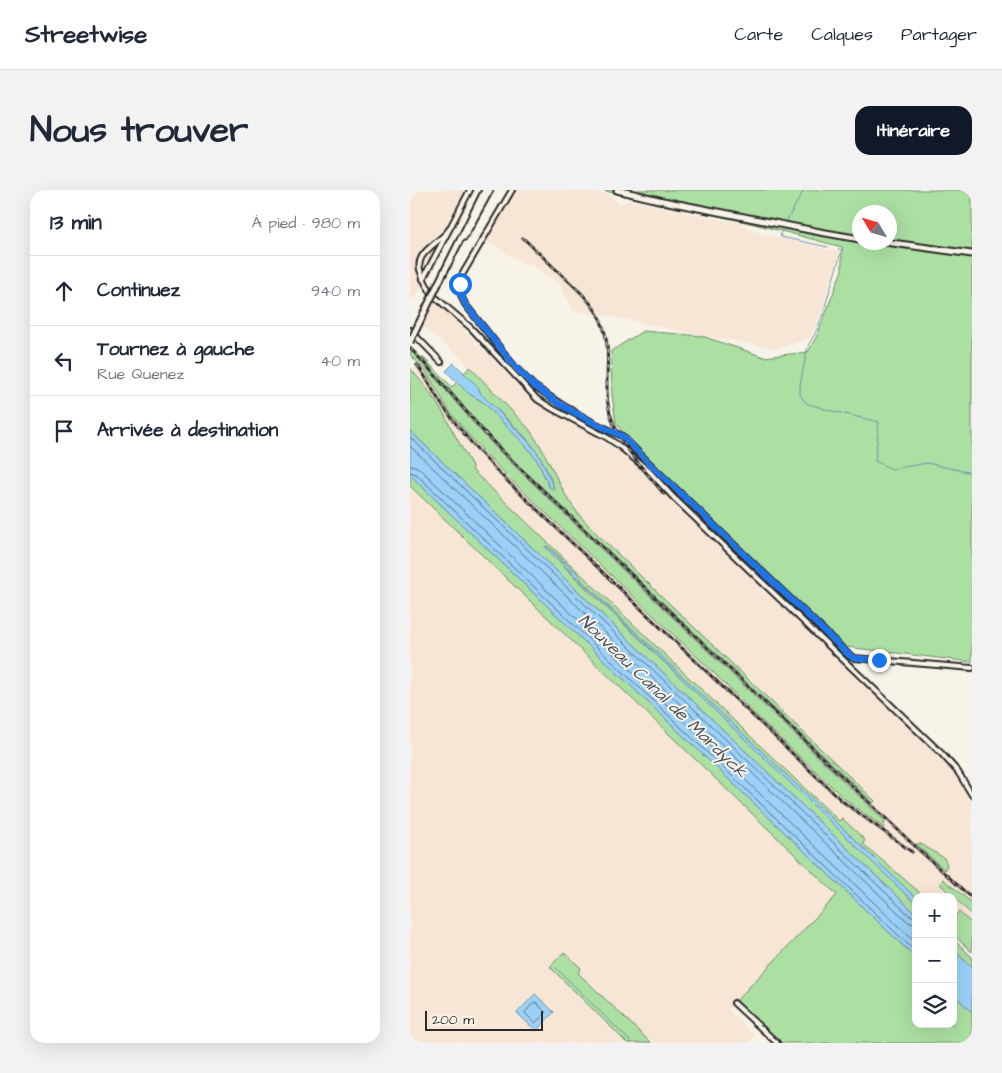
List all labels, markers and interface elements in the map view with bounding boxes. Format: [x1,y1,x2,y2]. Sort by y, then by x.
text: Streetwise [25,18,147,52]
text: Carte [734,22,783,47]
text: Calques [811,22,873,47]
text: Partager [901,22,977,47]
text: Nous trouver [30,106,248,155]
button: Itinéraire [855,106,972,155]
north arrow [852,205,897,250]
text: 13 min [50,208,102,237]
text: À pied · 980 m [252,212,360,234]
route start [449,273,472,296]
icon: ahead [50,277,78,305]
text: Continuez [97,277,180,304]
text: 940 m [311,280,360,302]
text: Tournez à gauche [97,336,255,363]
icon: left [50,347,78,375]
text: 40 m [320,350,360,372]
text: Rue Quenez [97,363,184,385]
icon: arrive [50,417,78,445]
text: Arrivée à destination [97,417,278,444]
water label: Nouveau Canal de Mardyck [572,608,754,785]
route end [868,649,891,672]
map controls [912,893,957,1028]
button: + [912,893,957,938]
button: − [912,938,957,983]
button: layers [912,983,957,1028]
scale bar [425,1008,542,1031]
text: 200 m [432,1010,474,1030]

